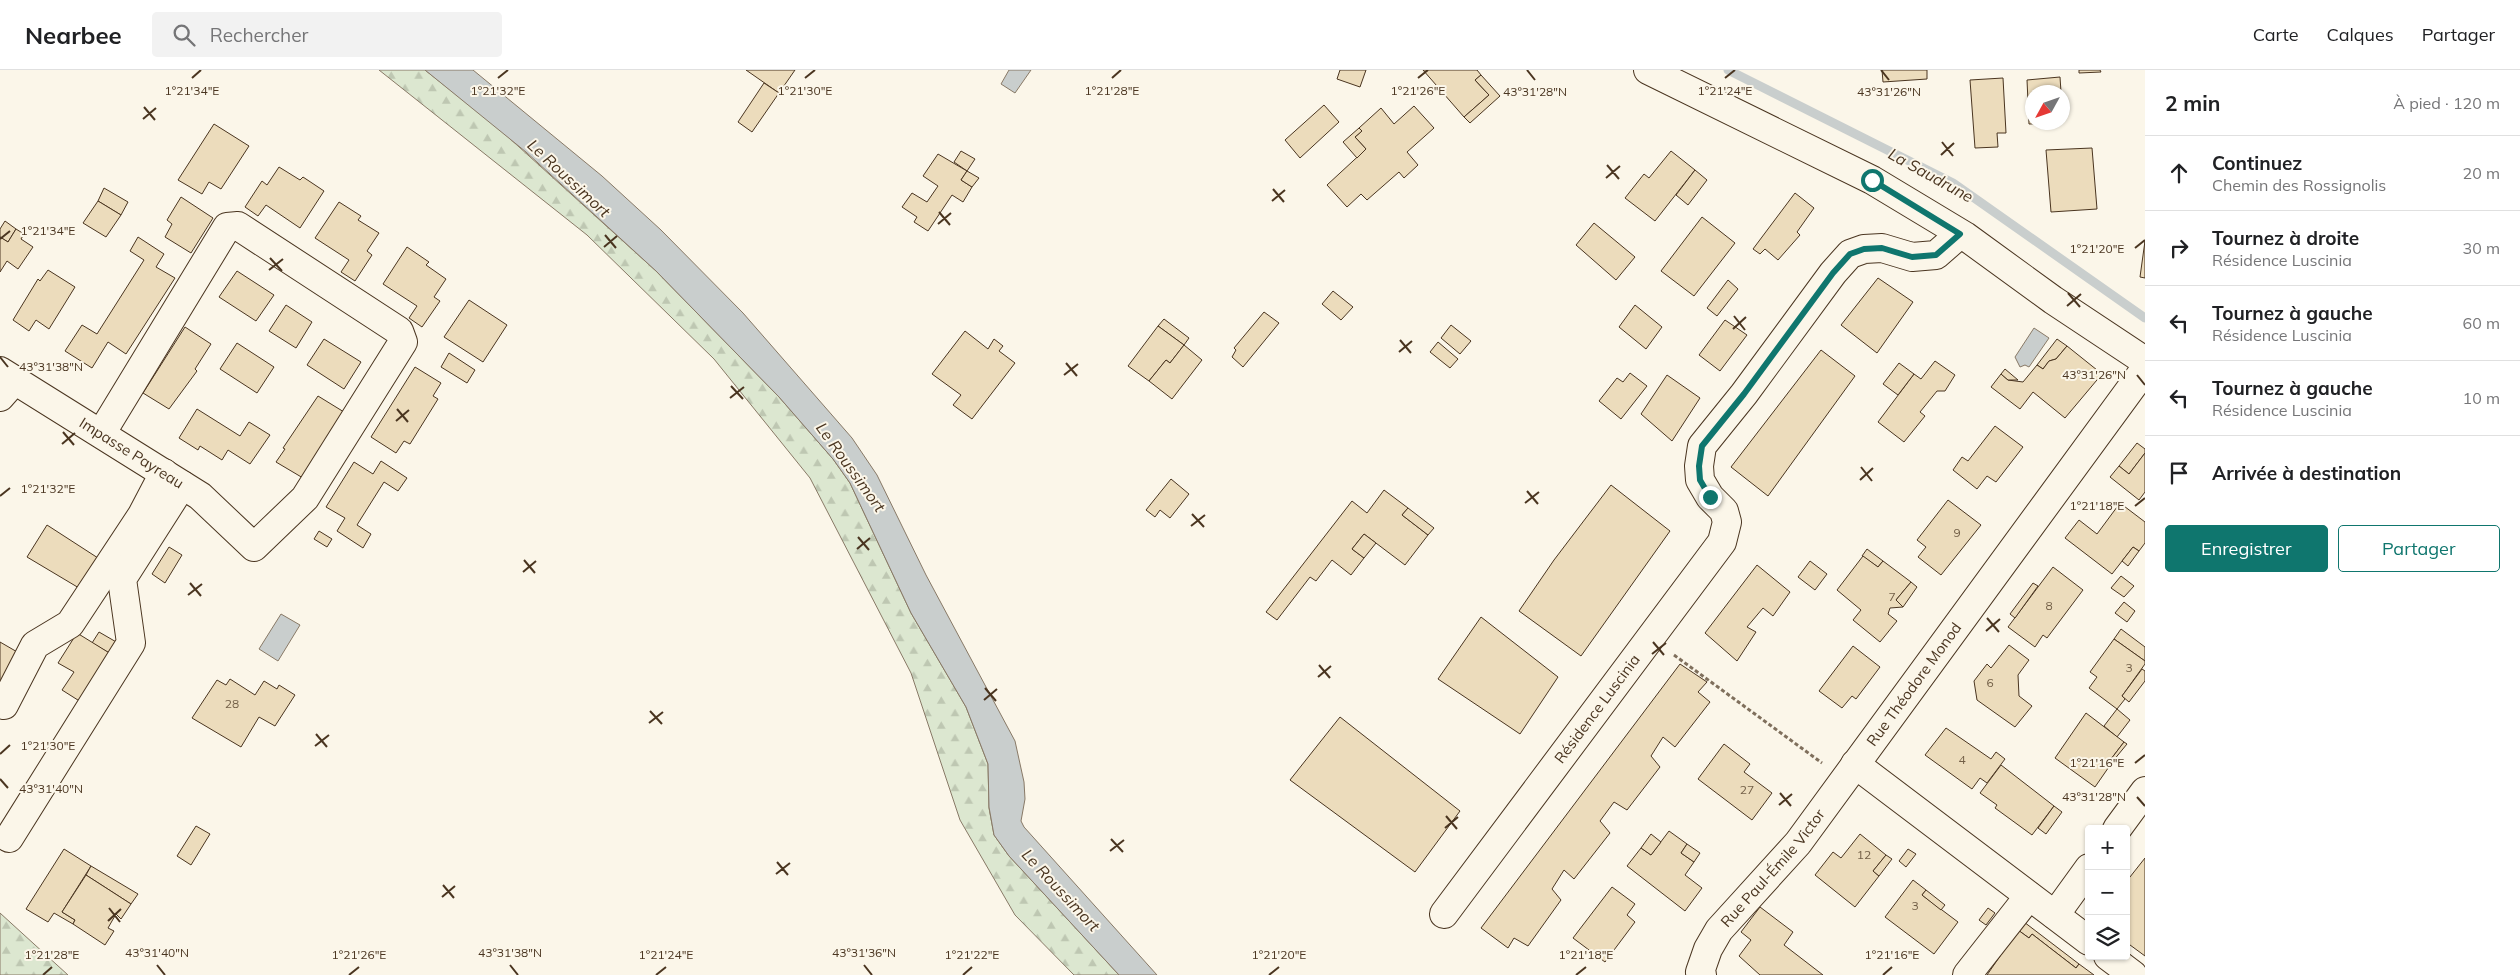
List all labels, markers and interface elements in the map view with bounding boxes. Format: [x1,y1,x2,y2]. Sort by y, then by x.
search box [152,12,502,57]
text: Nearbee [25,20,122,50]
icon: search [170,21,198,49]
text: Rechercher [210,23,308,47]
text: Carte [2253,23,2299,46]
text: Calques [2327,23,2394,46]
text: Partager [2422,23,2495,46]
text: 1°21'34"E [165,83,219,98]
text: 1°21'32"E [471,83,525,98]
text: 1°21'30"E [778,83,832,98]
text: 1°21'28"E [1085,83,1139,98]
text: 1°21'26"E [1391,83,1445,98]
text: 1°21'24"E [1698,83,1752,98]
text: 43°31'28"N [1503,84,1567,99]
text: 43°31'26"N [1857,84,1921,99]
north arrow [2025,85,2070,130]
text: 2 min [2165,90,2220,116]
text: À pied · 120 m [2393,93,2500,113]
water label: Le Roussimort [524,135,615,222]
water label: La Saudrune [1885,143,1977,207]
text: Continuez [2212,151,2302,175]
icon: ahead [2165,159,2193,187]
text: 20 m [2463,163,2500,183]
route start [1861,169,1884,192]
text: Chemin des Rossignolis [2212,175,2386,195]
text: 1°21'34"E [21,223,75,238]
text: Tournez à droite [2212,226,2359,250]
icon: right [2165,234,2193,262]
text: 30 m [2463,238,2500,258]
text: 1°21'20"E [2070,241,2124,256]
text: Résidence Luscinia [2212,250,2352,270]
text: Tournez à gauche [2212,301,2373,325]
icon: left [2165,309,2193,337]
text: 60 m [2463,313,2500,333]
text: Résidence Luscinia [2212,325,2352,345]
text: 43°31'38"N [19,359,83,374]
text: 43°31'26"N [2062,367,2126,382]
text: Tournez à gauche [2212,376,2373,400]
icon: left [2165,384,2193,412]
text: 10 m [2463,388,2500,408]
text: Résidence Luscinia [2212,400,2352,420]
street label: Impasse Payreau [76,413,187,492]
water label: Le Roussimort [812,418,890,516]
icon: arrive [2165,459,2193,487]
text: Arrivée à destination [2212,461,2401,485]
text: 1°21'32"E [21,481,75,496]
route end [1699,486,1722,509]
text: 1°21'18"E [2070,498,2124,513]
house number: 9 [1953,525,1961,540]
button: Enregistrer [2165,525,2328,572]
button: Partager [2338,525,2500,572]
house number: 7 [1888,589,1896,604]
house number: 8 [2045,598,2053,613]
street label: Rue Théodore Monod [1862,619,1965,750]
street label: Résidence Luscinia [1550,650,1644,767]
house number: 3 [2125,660,2133,675]
house number: 6 [1986,675,1994,690]
house number: 28 [225,696,239,711]
text: 1°21'30"E [21,738,75,753]
house number: 4 [1958,752,1966,767]
text: 1°21'16"E [2070,755,2124,770]
text: 43°31'40"N [19,781,83,796]
house number: 27 [1740,782,1754,797]
text: 43°31'28"N [2062,789,2126,804]
street label: Rue Paul-Émile Victor [1716,805,1829,931]
map controls [2085,825,2130,960]
button: + [2085,825,2130,870]
water label: Le Roussimort [1018,845,1105,936]
house number: 12 [1857,847,1871,862]
button: − [2085,870,2130,915]
house number: 3 [1911,898,1919,913]
button: layers [2085,915,2130,960]
text: 43°31'40"N [125,945,189,960]
text: 43°31'38"N [478,945,542,960]
text: 43°31'36"N [832,945,896,960]
text: 1°21'28"E [25,947,79,962]
text: 1°21'26"E [332,947,386,962]
text: 1°21'24"E [639,947,693,962]
text: 1°21'22"E [945,947,999,962]
text: 1°21'20"E [1252,947,1306,962]
text: 1°21'18"E [1559,947,1613,962]
text: 1°21'16"E [1865,947,1919,962]

